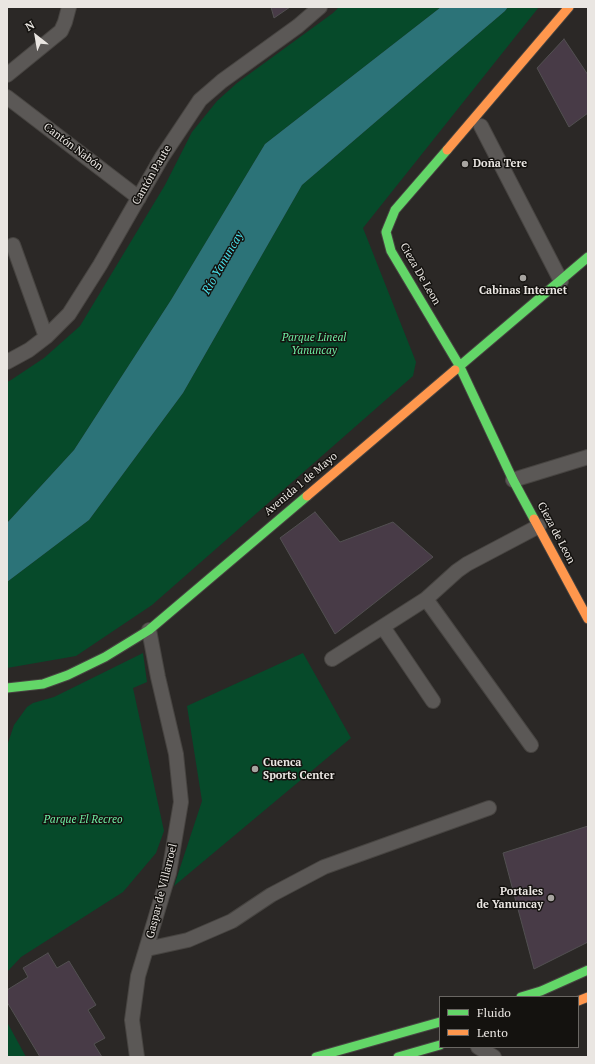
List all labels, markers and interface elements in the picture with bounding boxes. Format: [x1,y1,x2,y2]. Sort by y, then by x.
north arrow [16,16,56,56]
text: N [23,18,37,34]
street label: Cantón Nabón [41,120,105,174]
street label: Cantón Paute [130,143,174,207]
place label: Doña Tere [473,157,527,171]
marker: Doña Tere [460,159,470,169]
water label: Río Yanuncay [199,229,247,297]
street label: Cieza De Leon [397,241,443,307]
marker: Cabinas Internet [518,273,528,283]
place label: Cabinas Internet [479,284,567,298]
park label: Parque Lineal Yanuncay [282,331,346,357]
street label: Avenida 1 de Mayo [262,450,340,518]
street label: Cieza de Leon [534,500,578,566]
place label: Cuenca Sports Center [263,756,334,782]
marker: Cuenca Sports Center [250,764,260,774]
park label: Parque El Recreo [43,813,123,827]
street label: Gaspar de Villarroel [144,842,180,940]
place label: Portales de Yanuncay [476,885,543,911]
marker: Portales de Yanuncay [546,893,556,903]
legend [439,996,579,1048]
text: Fluido [477,1005,511,1020]
text: Lento [477,1025,508,1040]

